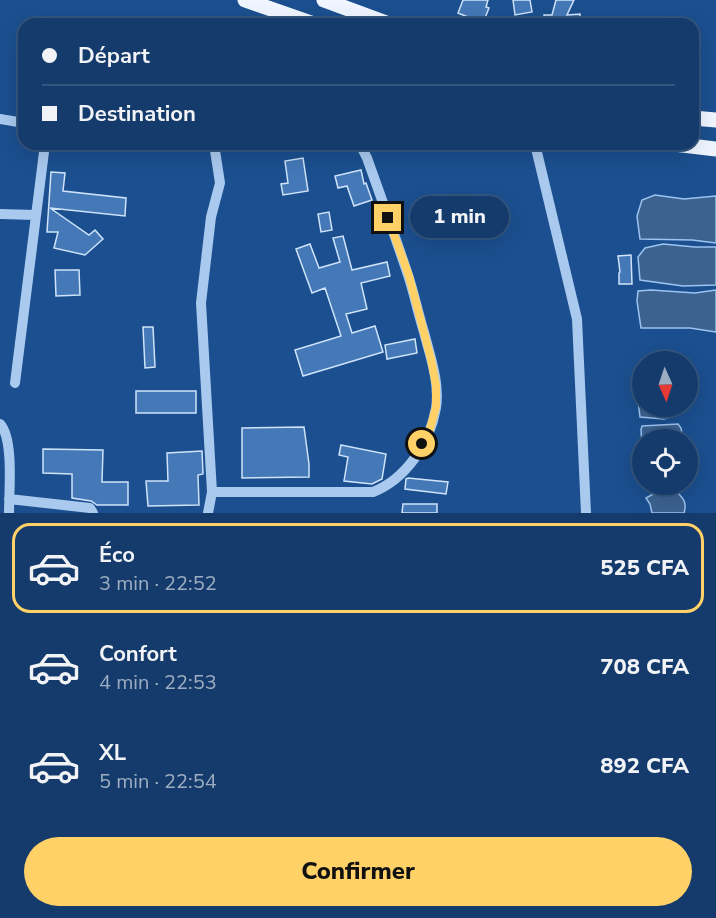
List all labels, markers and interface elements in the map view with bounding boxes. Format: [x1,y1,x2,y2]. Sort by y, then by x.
text: Départ [78,41,150,71]
text: Destination [78,99,196,129]
callout: 1 min [409,197,508,239]
text: 1 min [433,203,486,230]
route end [374,204,401,231]
north arrow [632,351,698,417]
map controls [632,351,698,495]
button: locate [632,429,698,495]
route start [408,430,435,457]
text: Éco [99,540,135,570]
icon: car [27,541,81,595]
text: 525 CFA [600,553,689,583]
text: 3 min · 22:52 [99,570,217,597]
text: Confort [99,639,177,669]
icon: car [27,640,81,694]
text: 708 CFA [600,652,689,682]
text: 4 min · 22:53 [99,669,217,696]
text: XL [99,738,126,768]
icon: car [27,739,81,793]
text: 892 CFA [600,751,689,781]
text: 5 min · 22:54 [99,768,217,795]
button: Confirmer [24,837,692,906]

